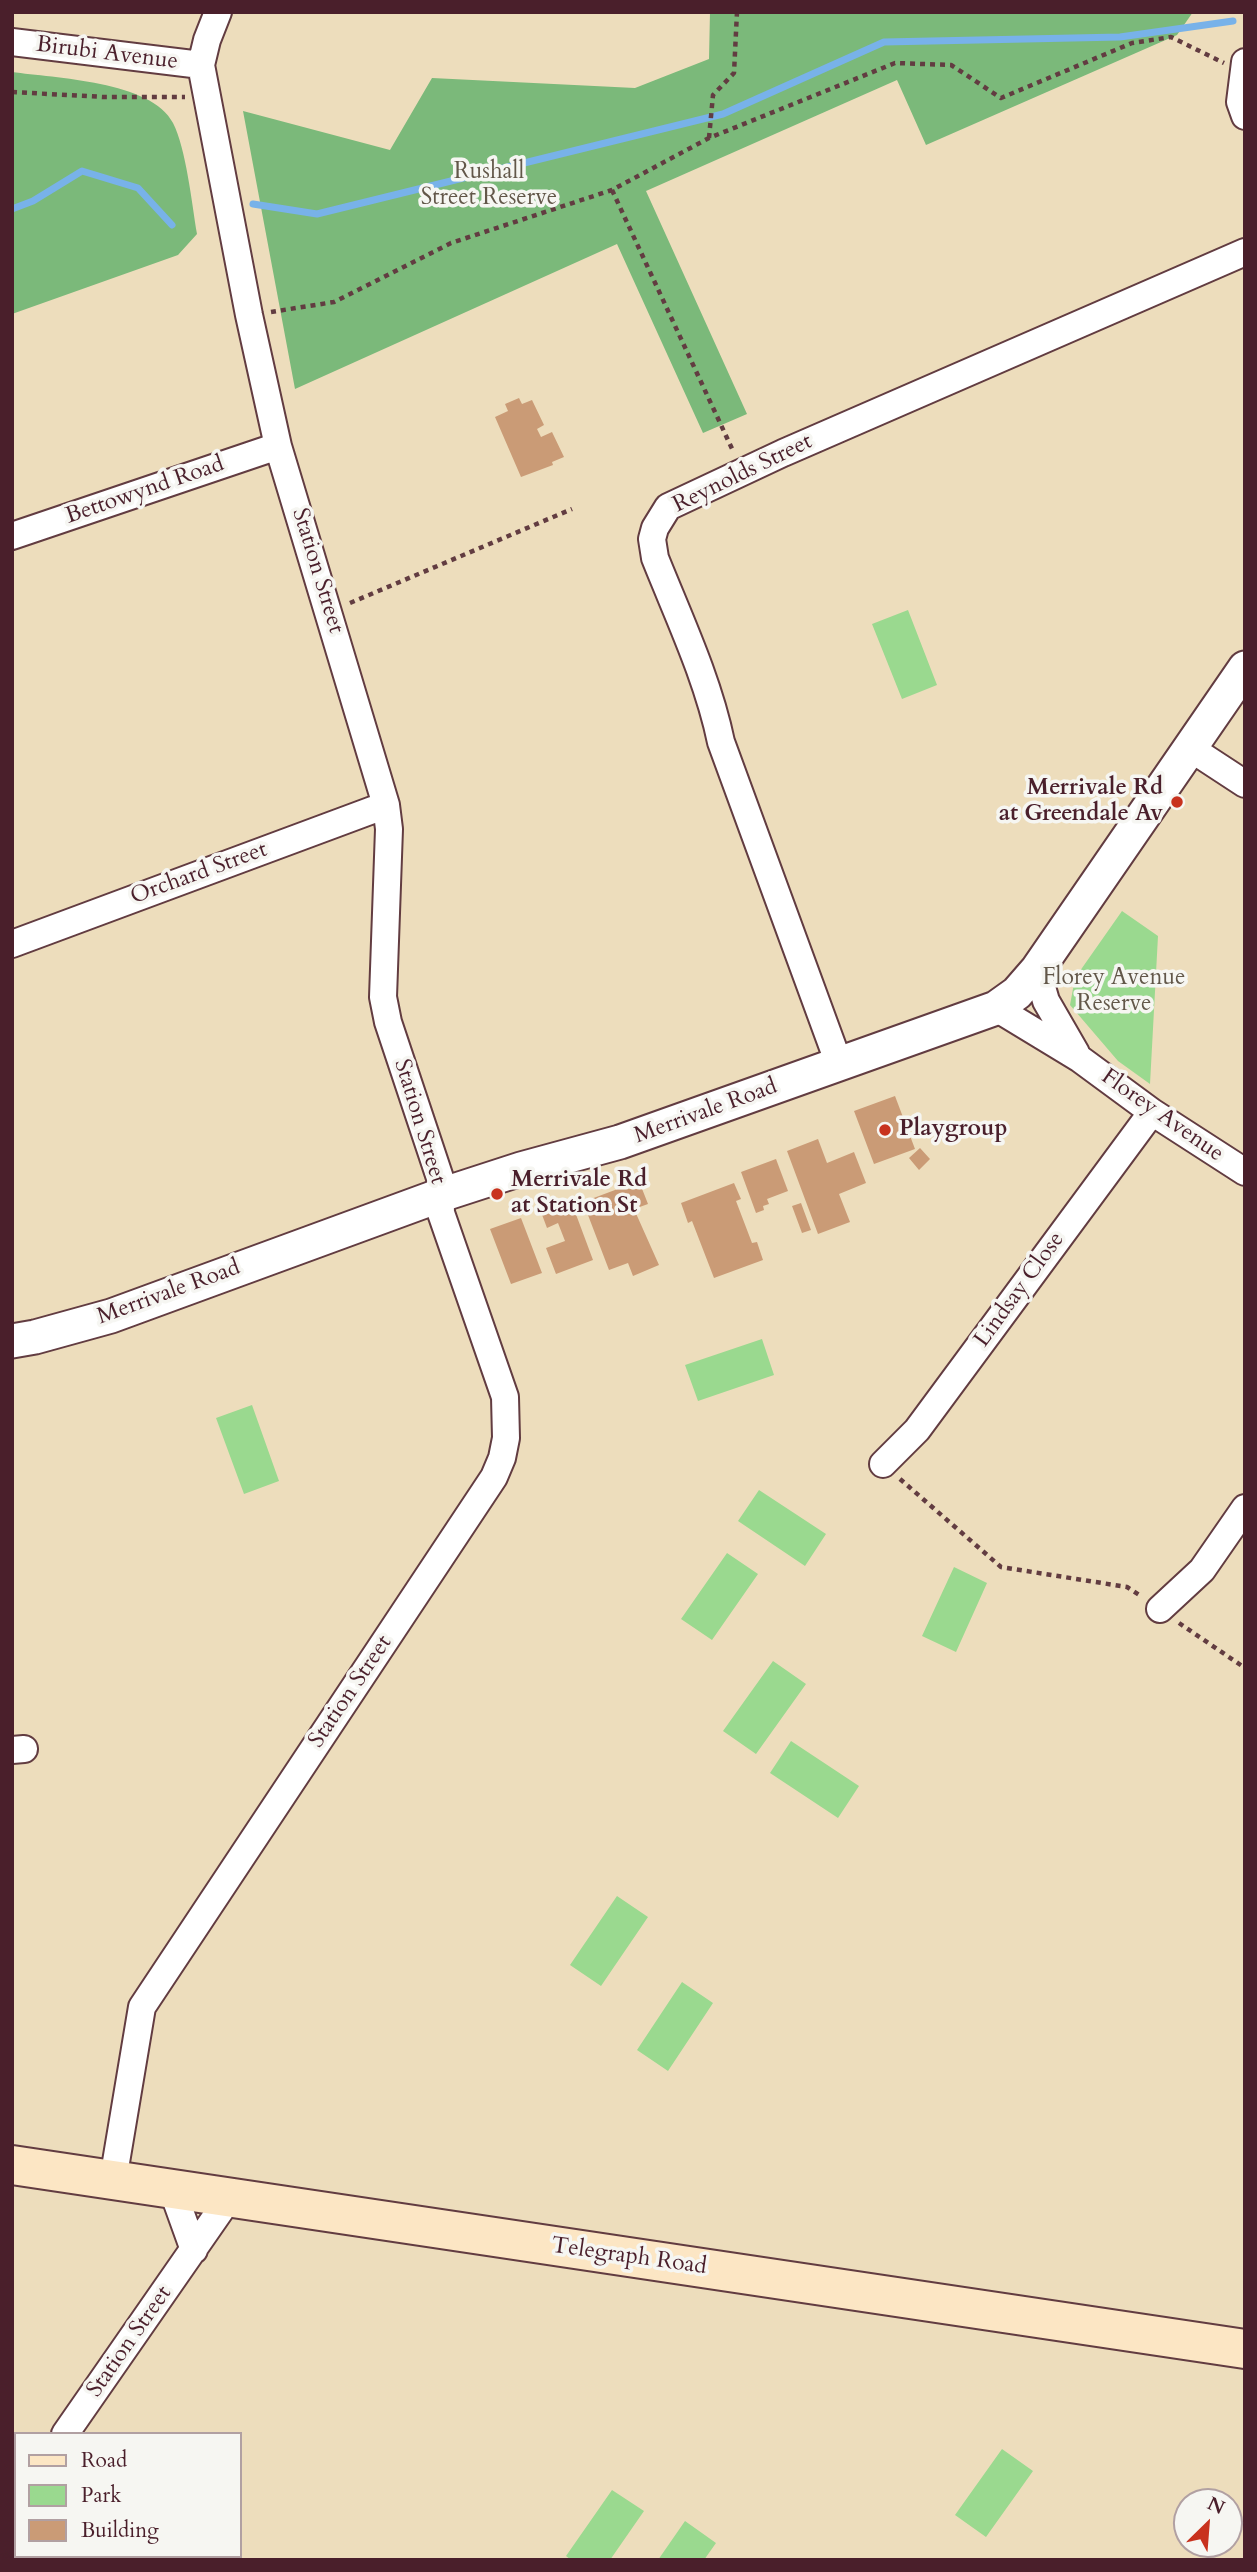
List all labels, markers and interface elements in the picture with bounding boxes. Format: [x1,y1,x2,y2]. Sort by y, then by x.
street label: Birubi Avenue [35,32,179,76]
park label: Rushall Street Reserve [421,159,557,213]
street label: Reynolds Street [669,428,817,520]
street label: Bettowynd Road [62,451,228,531]
street label: Station Street [285,505,349,637]
place label: Merrivale Rd at Greendale Av [999,775,1163,829]
marker: Merrivale Rd at Greendale Av [1169,794,1185,810]
street label: Orchard Street [127,836,271,912]
park label: Florey Avenue Reserve [1042,965,1186,1019]
street label: Station Street [387,1056,451,1188]
street label: Florey Avenue [1095,1064,1229,1168]
street label: Merrivale Road [631,1073,781,1151]
place label: Playgroup [899,1116,1008,1144]
marker: Playgroup [877,1122,893,1138]
place label: Merrivale Rd at Station St [511,1167,647,1221]
marker: Merrivale Rd at Station St [489,1186,505,1202]
street label: Lindsay Close [969,1227,1071,1353]
street label: Merrivale Road [94,1254,244,1332]
street label: Station Street [303,1631,399,1753]
street label: Telegraph Road [550,2232,708,2282]
street label: Station Street [82,2281,178,2403]
legend [14,2432,242,2558]
text: Road [81,2446,127,2475]
text: Park [81,2481,121,2510]
north arrow [1173,2488,1243,2558]
text: N [1203,2491,1229,2521]
text: Building [81,2516,159,2545]

